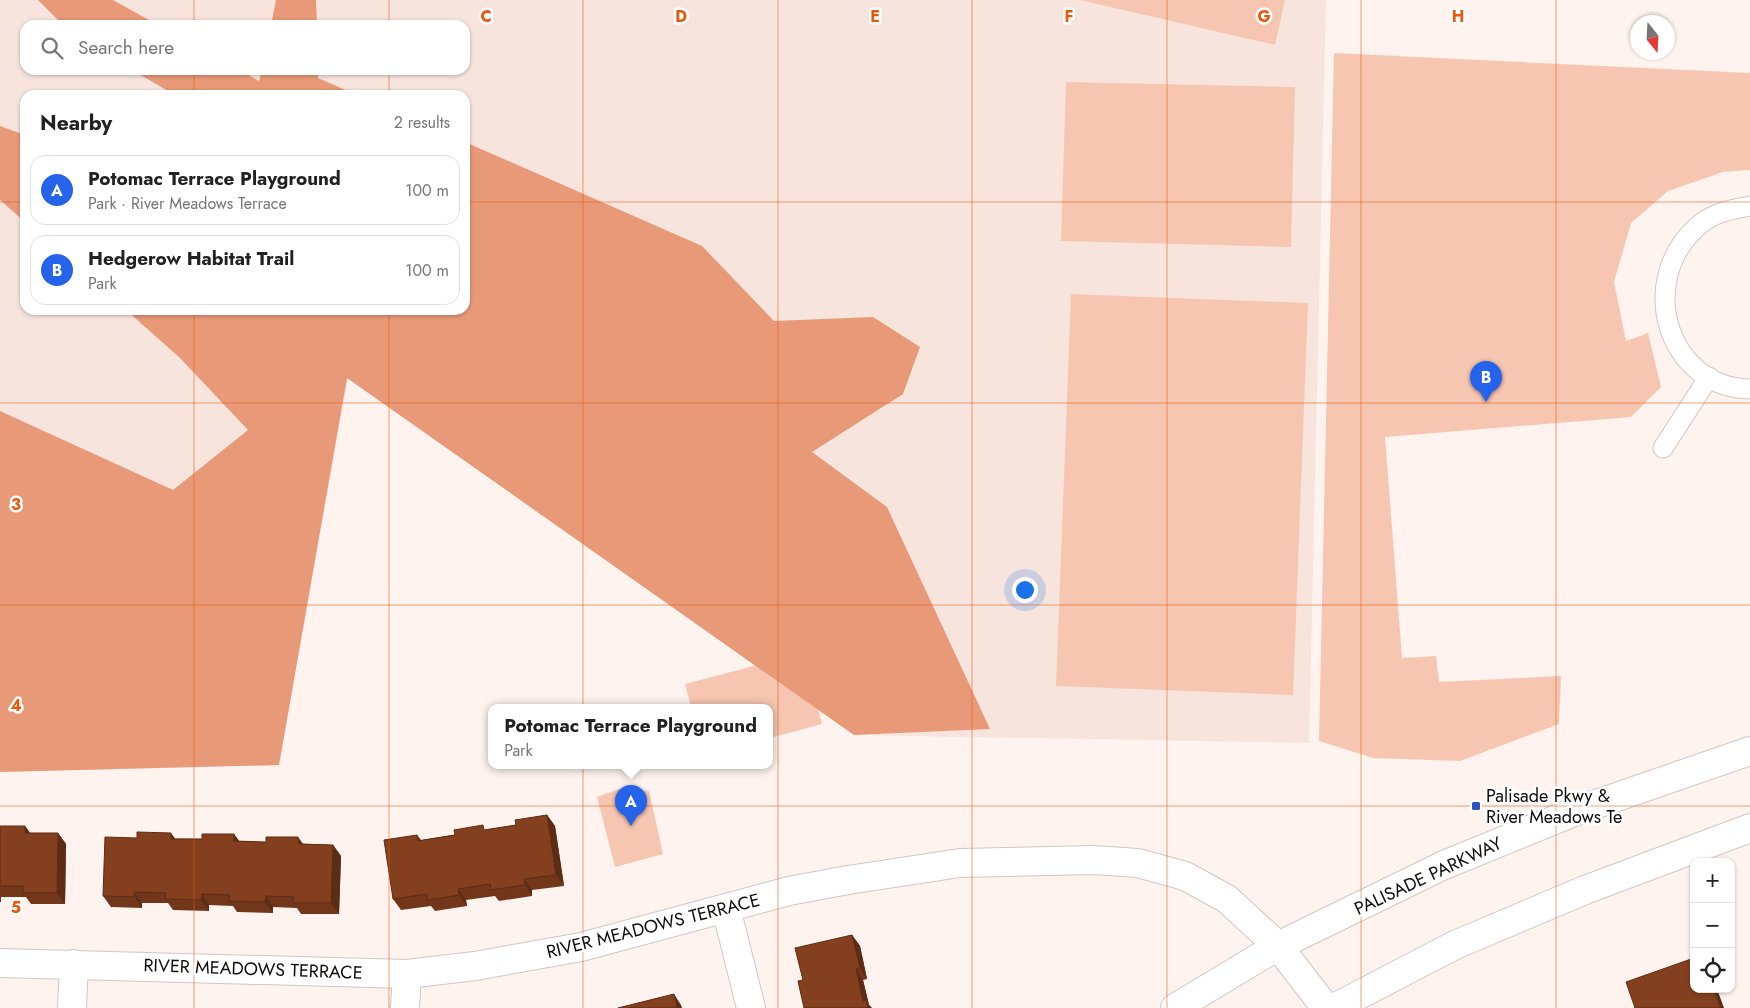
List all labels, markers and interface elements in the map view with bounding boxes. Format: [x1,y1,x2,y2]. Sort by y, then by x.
text: C [480,5,492,28]
text: D [675,5,687,28]
text: E [870,5,880,28]
text: F [1065,5,1073,28]
text: G [1257,5,1271,28]
text: H [1452,5,1464,28]
north arrow [1630,15,1675,60]
search box [20,20,470,75]
icon: search [38,34,66,62]
text: Search here [78,34,174,61]
text: Nearby [40,108,112,138]
text: 2 results [394,111,450,134]
text: Potomac Terrace Playground [88,165,341,192]
text: A [51,179,63,202]
text: 100 m [405,179,449,202]
text: Park · River Meadows Terrace [88,192,287,215]
text: Hedgerow Habitat Trail [88,245,294,272]
text: B [52,259,62,282]
text: 100 m [405,259,449,282]
text: Park [88,272,117,295]
pin: B [1470,361,1502,402]
text: 3 [11,493,21,516]
your location [1012,577,1038,603]
text: 4 [10,694,22,717]
popup [488,704,773,769]
text: Potomac Terrace Playground [504,712,757,739]
text: Park [504,739,533,762]
place label: Palisade Pkwy & River Meadows Te [1486,783,1622,830]
pin: A [615,785,647,826]
marker: Palisade Pkwy & River Meadows Te [1470,800,1482,812]
street label: PALISADE PARKWAY [1350,830,1507,922]
map controls [1690,858,1735,993]
button: + [1690,858,1735,903]
street label: RIVER MEADOWS TERRACE [544,887,762,965]
text: 5 [11,896,21,919]
button: − [1690,903,1735,948]
button: locate [1690,948,1735,993]
street label: RIVER MEADOWS TERRACE [143,952,363,986]

